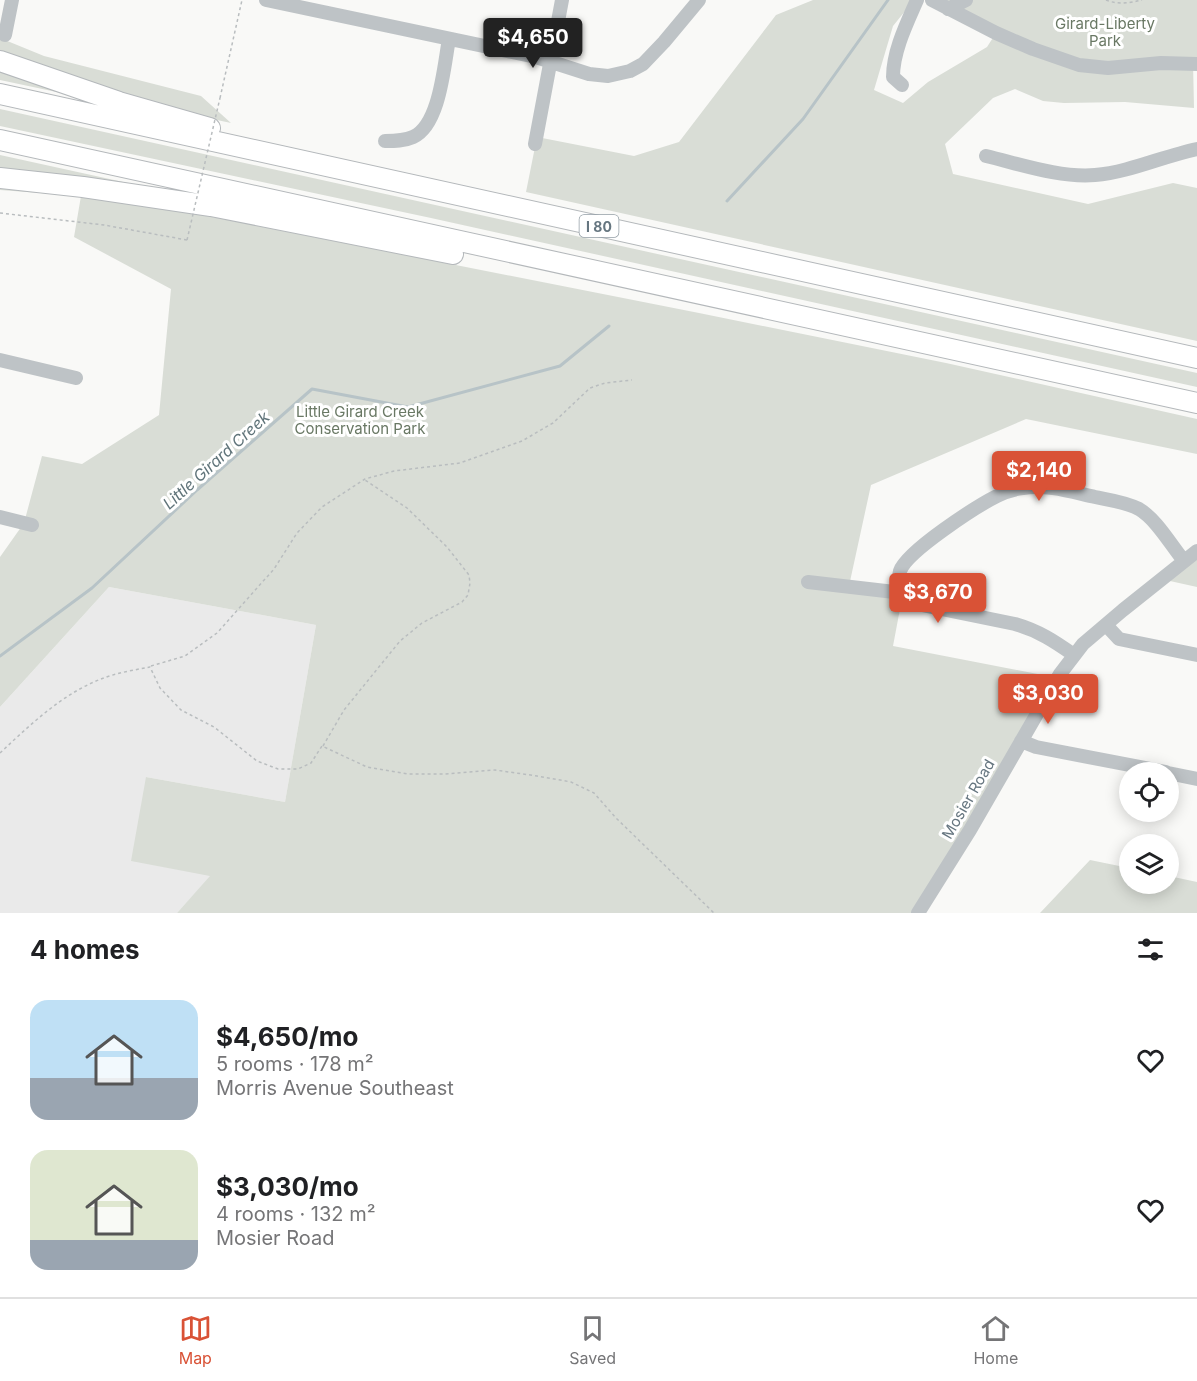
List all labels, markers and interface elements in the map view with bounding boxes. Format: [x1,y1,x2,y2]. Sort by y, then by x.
park label: Girard-Liberty Park [1055,14,1156,50]
pin: $4,650 [484,18,582,69]
text: $4,650 [497,25,569,49]
road number: I 80 [580,215,618,237]
park label: Little Girard Creek Conservation Park [295,402,426,438]
water label: Little Girard Creek [158,407,274,513]
pin: $2,140 [990,451,1088,502]
text: $2,140 [1006,458,1072,482]
pin: $3,670 [889,573,987,624]
text: $3,670 [903,580,973,604]
pin: $3,030 [999,674,1097,725]
text: $3,030 [1012,681,1084,705]
street label: Mosier Road [938,756,998,842]
map controls [1119,762,1179,894]
button: locate [1119,762,1179,822]
button: layers [1119,834,1179,894]
icon: filters [1134,933,1167,966]
text: 4 homes [30,934,140,965]
text: $4,650/mo [216,1021,358,1052]
icon: home [78,1024,150,1096]
icon: heart [1134,1044,1167,1077]
text: 5 rooms · 178 m² [216,1052,374,1076]
text: Morris Avenue Southeast [216,1076,454,1100]
text: $3,030/mo [216,1171,359,1202]
icon: home [78,1174,150,1246]
icon: heart [1134,1194,1167,1227]
text: 4 rooms · 132 m² [216,1202,375,1226]
text: Mosier Road [216,1226,335,1250]
tab: Map [179,1312,212,1368]
tab: Saved [569,1312,616,1368]
tab: Home [973,1312,1018,1368]

